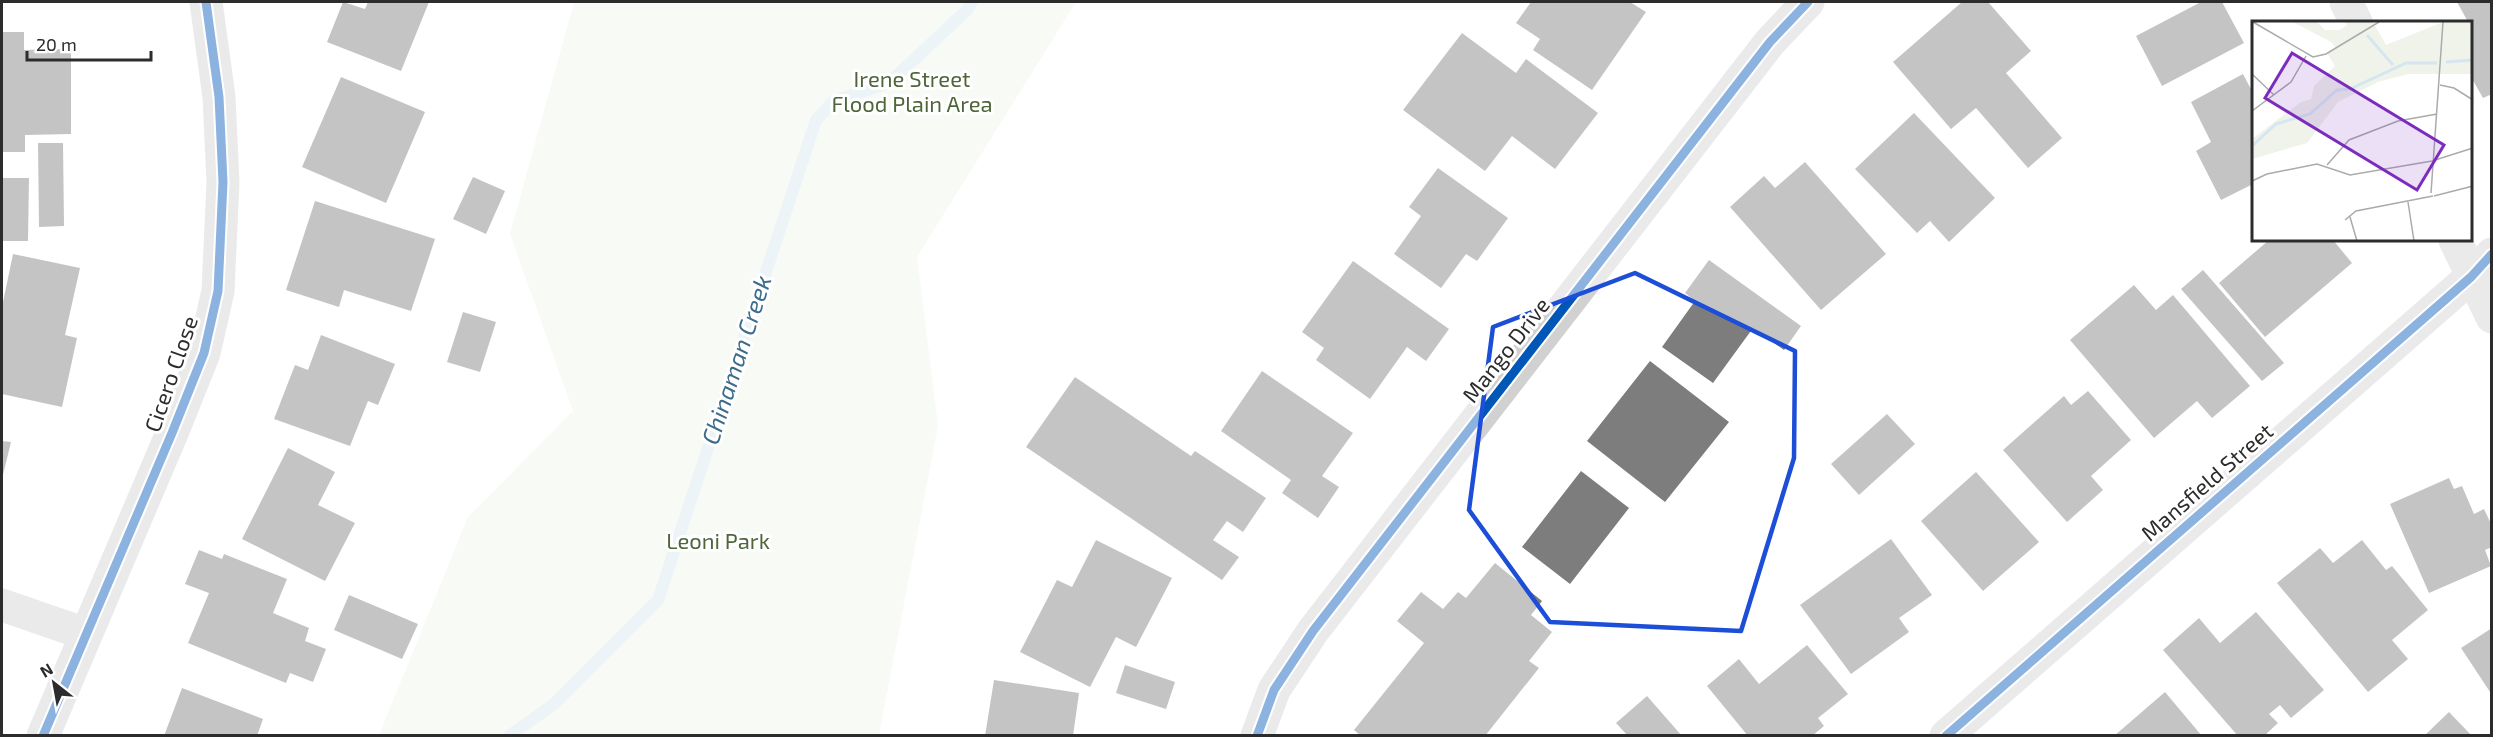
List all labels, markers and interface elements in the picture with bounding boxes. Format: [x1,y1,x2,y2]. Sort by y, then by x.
inset map [2252,21,2472,242]
scale bar [27,24,152,62]
text: 20 m [36,33,77,55]
park label: Irene Street Flood Plain Area [831,65,993,116]
water label: Chinaman Creek [695,271,777,448]
street label: Mango Drive [1456,292,1554,407]
street label: Cicero Close [138,312,202,435]
street label: Mansfield Street [2135,417,2277,545]
park label: Leoni Park [666,527,770,553]
north arrow [24,653,84,713]
text: N [36,659,56,681]

